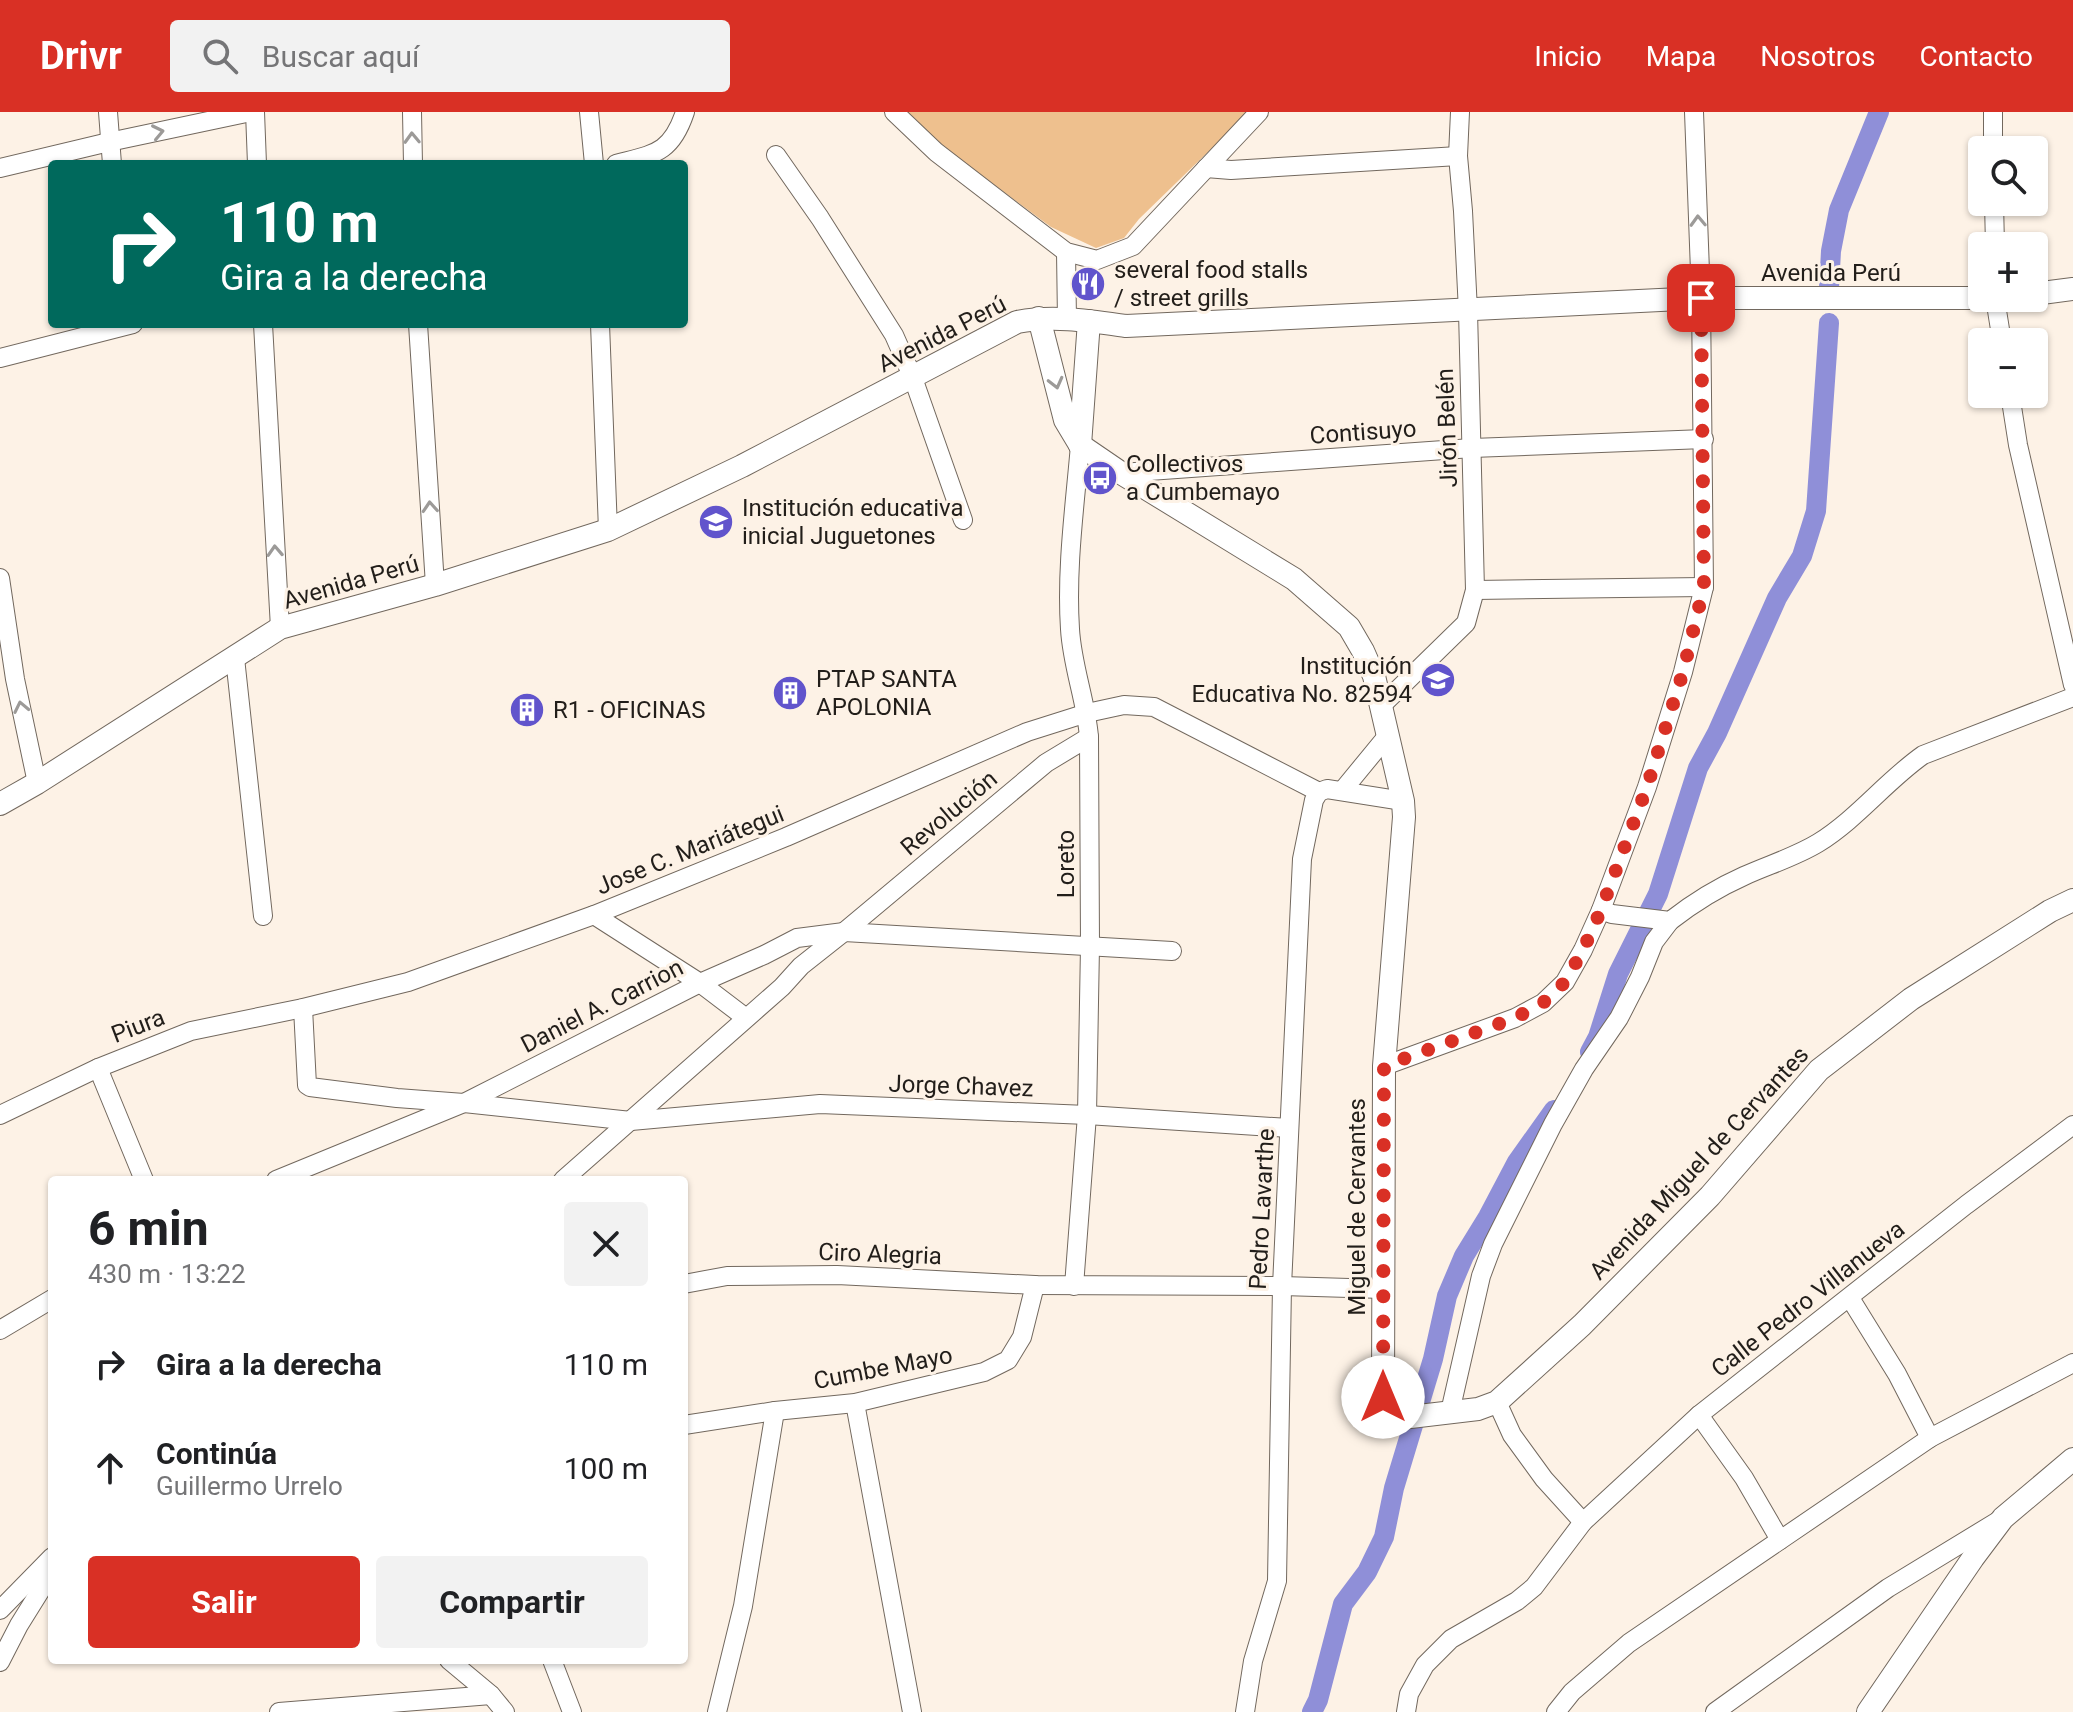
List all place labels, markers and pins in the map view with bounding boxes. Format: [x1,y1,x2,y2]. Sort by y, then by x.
place label: several food stalls / street grills [1114,256,1308,312]
pin [1667,264,1735,332]
restaurant icon: several food stalls / street grills [1069,265,1107,303]
place label: Collectivos a Cumbemayo [1126,450,1280,506]
bus stop icon: Collectivos a Cumbemayo [1081,459,1119,497]
place label: Institución educativa inicial Juguetones [742,494,964,550]
school or university icon: Institución educativa inicial Juguetones [697,503,735,541]
place label: Institución Educativa No. 82594 [1192,652,1412,708]
school or university icon: Institución Educativa No. 82594 [1419,661,1457,699]
place label: PTAP SANTA APOLONIA [816,665,957,721]
building icon: PTAP SANTA APOLONIA [771,674,809,712]
building icon: R1 - OFICINAS [508,691,546,729]
place label: R1 - OFICINAS [553,696,706,724]

